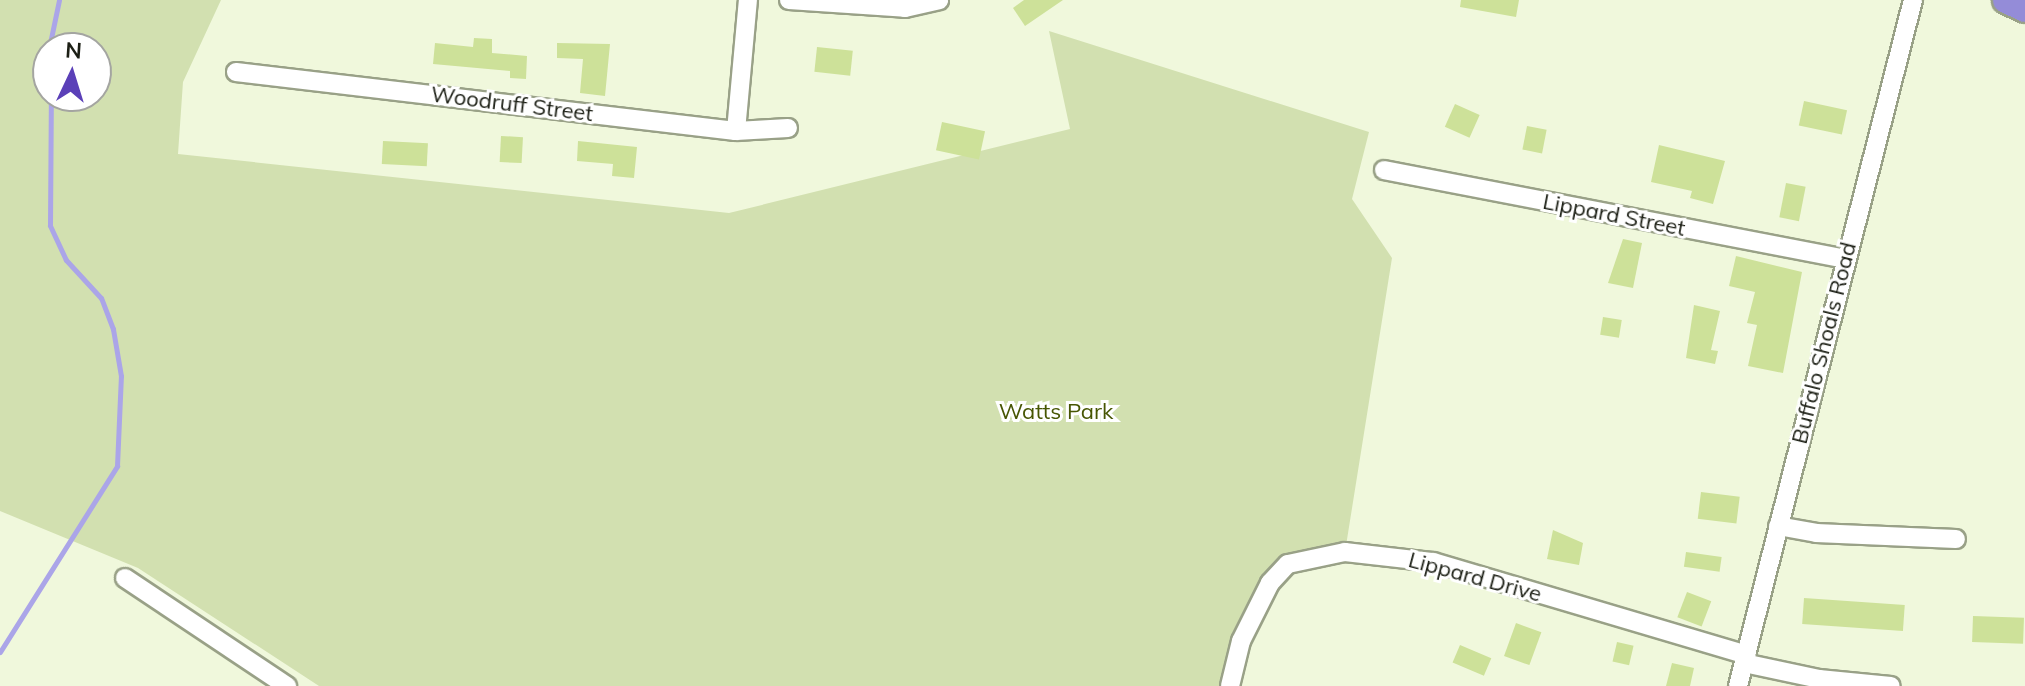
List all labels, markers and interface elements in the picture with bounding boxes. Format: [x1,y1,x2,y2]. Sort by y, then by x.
north arrow [32,32,112,112]
text: N [64,36,83,65]
street label: Woodruff Street [429,81,595,127]
street label: Lippard Street [1541,188,1687,242]
street label: Buffalo Shoals Road [1786,239,1862,447]
park label: Watts Park [999,399,1113,425]
street label: Lippard Drive [1406,547,1544,607]

